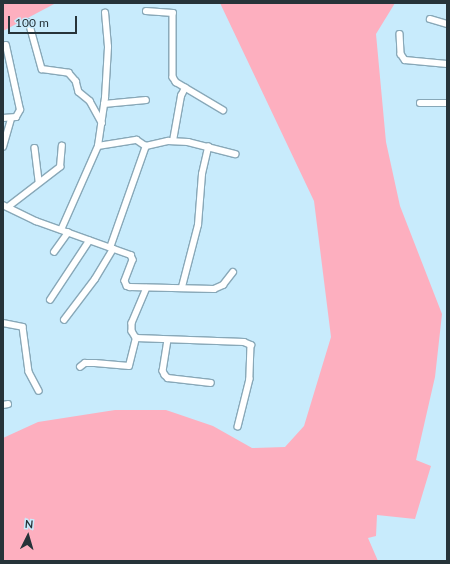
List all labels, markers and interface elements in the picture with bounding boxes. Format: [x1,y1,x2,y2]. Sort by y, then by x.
scale bar [10,8,79,34]
text: 100 m [15,15,49,30]
north arrow [8,516,48,556]
text: N [24,517,34,530]

